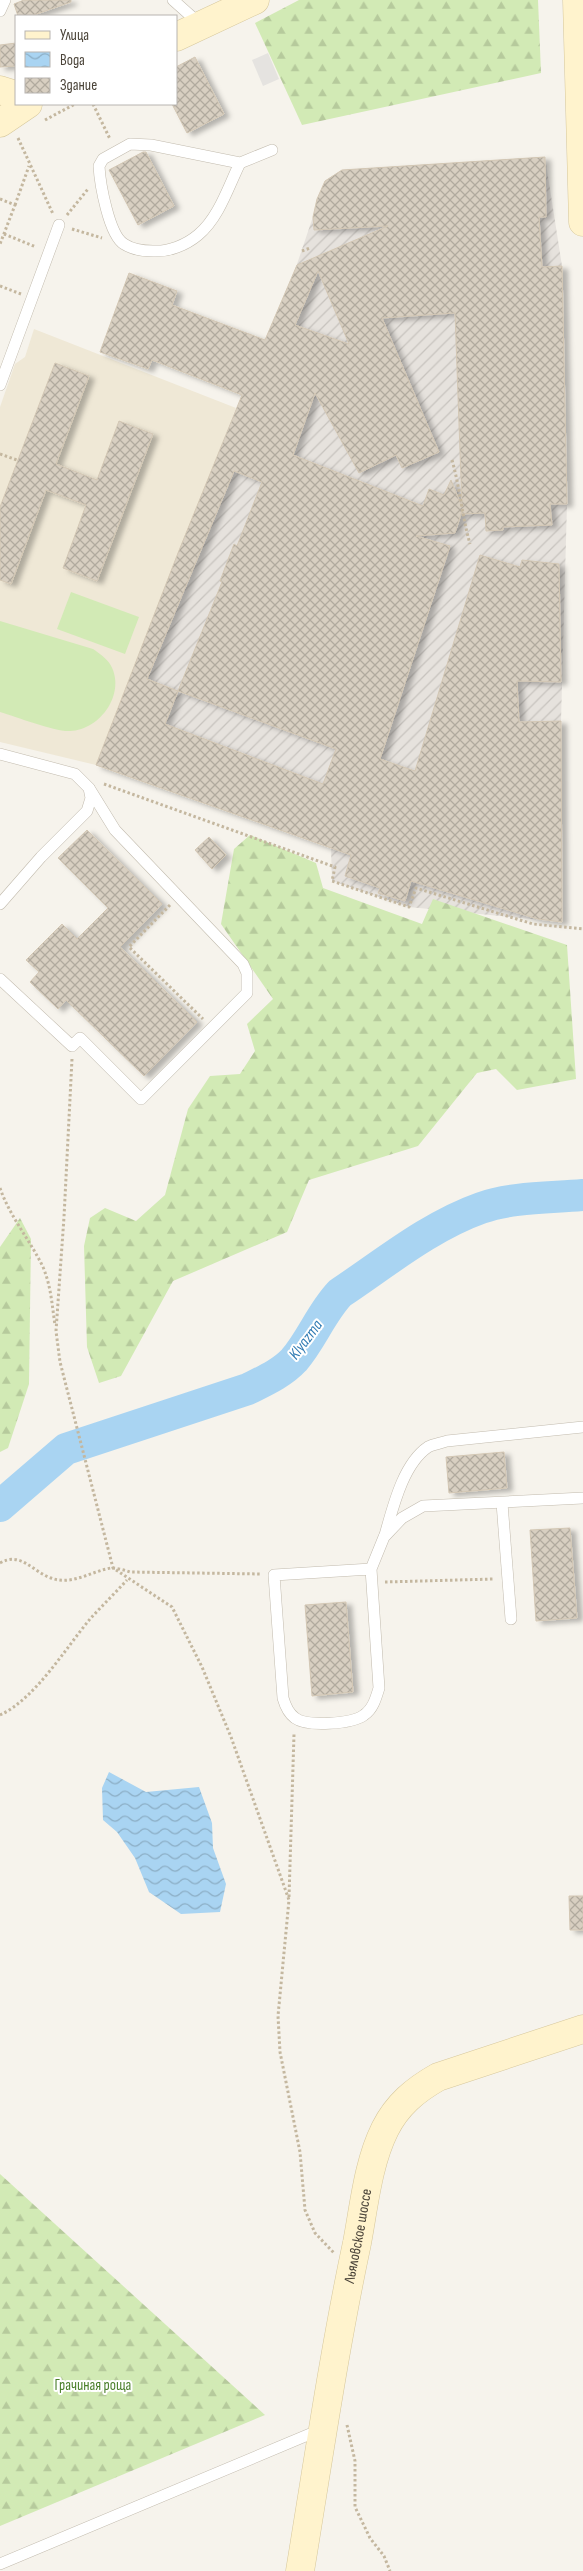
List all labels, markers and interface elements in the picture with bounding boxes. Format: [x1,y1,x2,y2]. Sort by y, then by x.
legend [15,15,178,105]
text: Улица [60,26,89,45]
text: Вода [60,51,85,70]
text: Здание [60,76,97,95]
water label: Klyazma [285,1316,327,1363]
street label: Льяловское шоссе [339,2187,376,2286]
park label: Грачиная роща [55,2376,132,2395]

